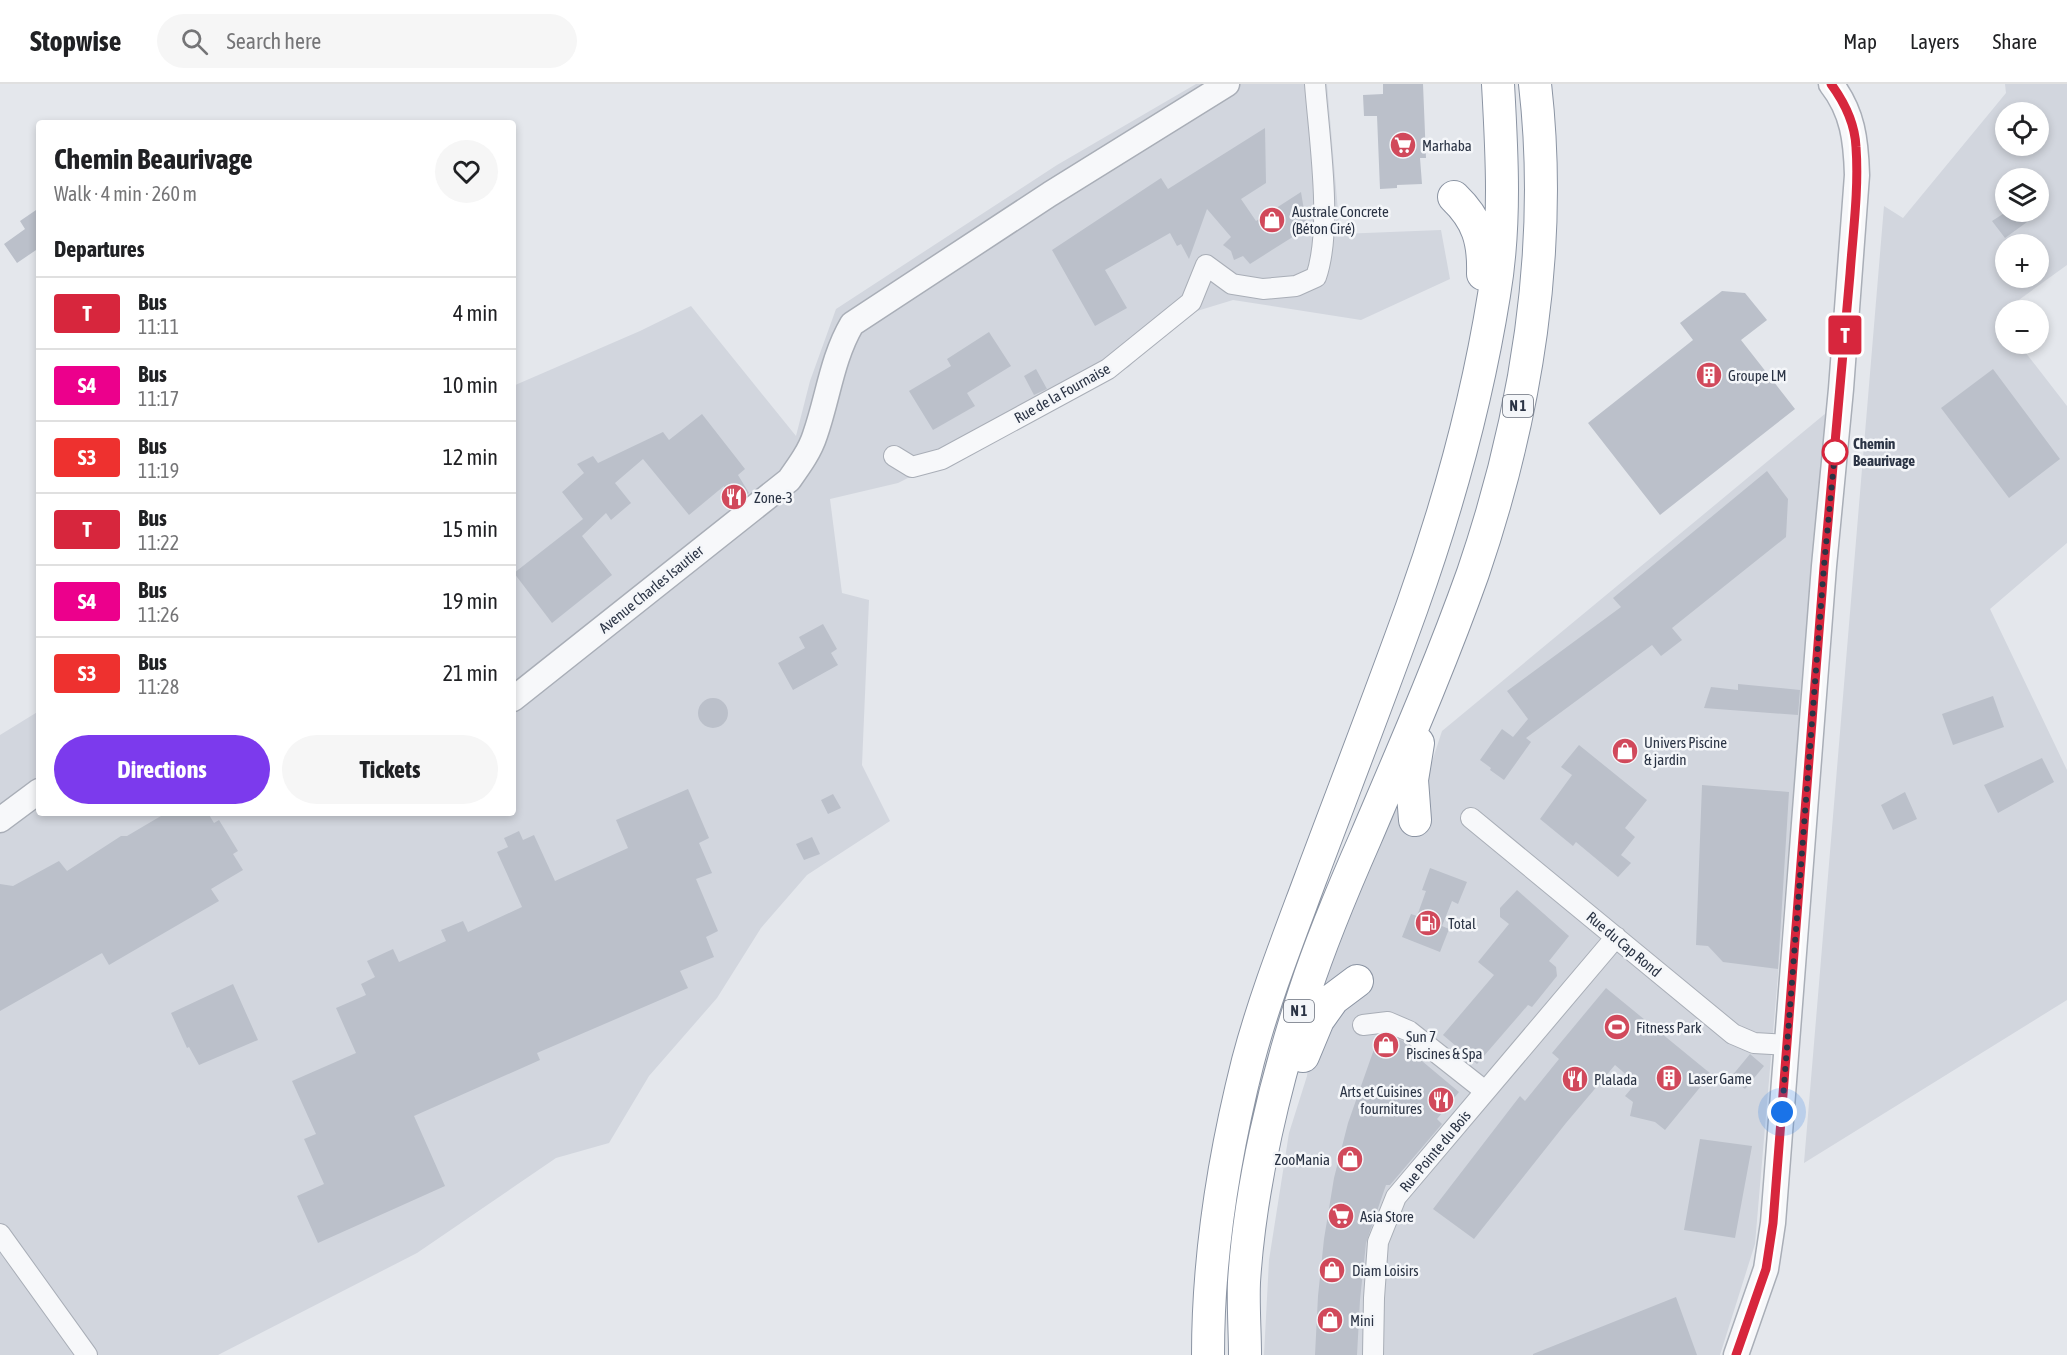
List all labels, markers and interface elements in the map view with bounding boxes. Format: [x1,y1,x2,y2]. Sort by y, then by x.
search box [157,14,577,68]
text: Stopwise [30,25,121,57]
icon: search [178,25,211,58]
text: Search here [226,28,321,54]
text: Map [1843,29,1877,53]
text: Layers [1910,29,1960,53]
text: Share [1993,29,2037,53]
map controls [1995,102,2049,354]
button: locate [1995,102,2049,156]
supermarket icon: Marhaba [1388,130,1418,160]
place label: Marhaba [1422,137,1472,154]
button: heart [435,140,498,203]
text: Chemin Beaurivage [54,143,253,175]
button: layers [1995,168,2049,222]
text: Walk · 4 min · 260 m [54,182,197,205]
place label: Australe Concrete (Béton Ciré) [1292,203,1389,237]
shop icon: Australe Concrete (Béton Ciré) [1257,205,1287,235]
button: + [1995,234,2049,288]
text: Departures [54,236,144,262]
text: Bus [138,289,167,315]
text: 4 min [453,300,498,326]
button: − [1995,300,2049,354]
text: T [82,301,92,325]
text: 11:11 [138,315,179,338]
line badge: T [1826,316,1864,354]
text: T [1840,323,1850,347]
street label: Rue de la Fournaise [1011,360,1113,426]
building icon: Groupe LM [1694,360,1724,390]
text: Bus [138,361,167,387]
place label: Groupe LM [1728,367,1787,384]
text: 10 min [443,372,498,398]
text: S4 [78,373,96,397]
text: 11:17 [138,387,179,410]
road number: N 1 [1503,395,1533,417]
text: Bus [138,433,167,459]
place label: Chemin Beaurivage [1853,435,1915,469]
marker: Chemin Beaurivage [1822,439,1848,465]
text: 12 min [443,444,498,470]
text: S3 [78,445,96,469]
text: 11:19 [138,459,179,482]
restaurant icon: Zone-3 [719,482,749,512]
place label: Zone-3 [754,489,793,506]
text: Bus [138,505,167,531]
text: 15 min [443,516,498,542]
text: T [82,517,92,541]
text: 11:22 [138,531,179,554]
street label: Avenue Charles Isautier [595,541,707,636]
text: Bus [138,577,167,603]
text: 19 min [443,588,498,614]
text: S4 [78,589,96,613]
text: 11:26 [138,603,179,626]
text: Bus [138,649,167,675]
text: 21 min [443,660,498,686]
text: S3 [78,661,96,685]
text: 11:28 [138,675,179,698]
place label: Univers Piscine & jardin [1644,734,1727,768]
button: Directions [54,735,270,804]
button: Tickets [282,735,498,804]
shop icon: Univers Piscine & jardin [1610,736,1640,766]
fuel station icon: Total [1413,908,1443,938]
street label: Rue du Cap Rond [1583,908,1665,980]
place label: Total [1448,915,1476,932]
road number: N 1 [1284,1000,1314,1022]
sports icon: Fitness Park [1602,1012,1632,1042]
place label: Fitness Park [1636,1019,1702,1036]
place label: Sun 7 Piscines & Spa [1406,1028,1482,1062]
shop icon: Sun 7 Piscines & Spa [1371,1030,1401,1060]
building icon: Laser Game [1654,1063,1684,1093]
restaurant icon: Plalada [1560,1064,1590,1094]
place label: Laser Game [1688,1070,1752,1087]
place label: Plalada [1594,1071,1637,1088]
place label: Arts et Cuisines fournitures [1340,1083,1422,1117]
restaurant icon: Arts et Cuisines fournitures [1426,1085,1456,1115]
your location [1767,1097,1797,1127]
street label: Rue Pointe du Bois [1396,1107,1474,1195]
shop icon: ZooMania [1335,1144,1365,1174]
place label: ZooMania [1274,1151,1330,1168]
supermarket icon: Asia Store [1326,1201,1356,1231]
place label: Asia Store [1360,1208,1414,1225]
shop icon: Diam Loisirs [1317,1255,1347,1285]
place label: Diam Loisirs [1352,1262,1418,1279]
shop icon: Mini [1315,1305,1345,1335]
place label: Mini [1350,1312,1374,1329]

